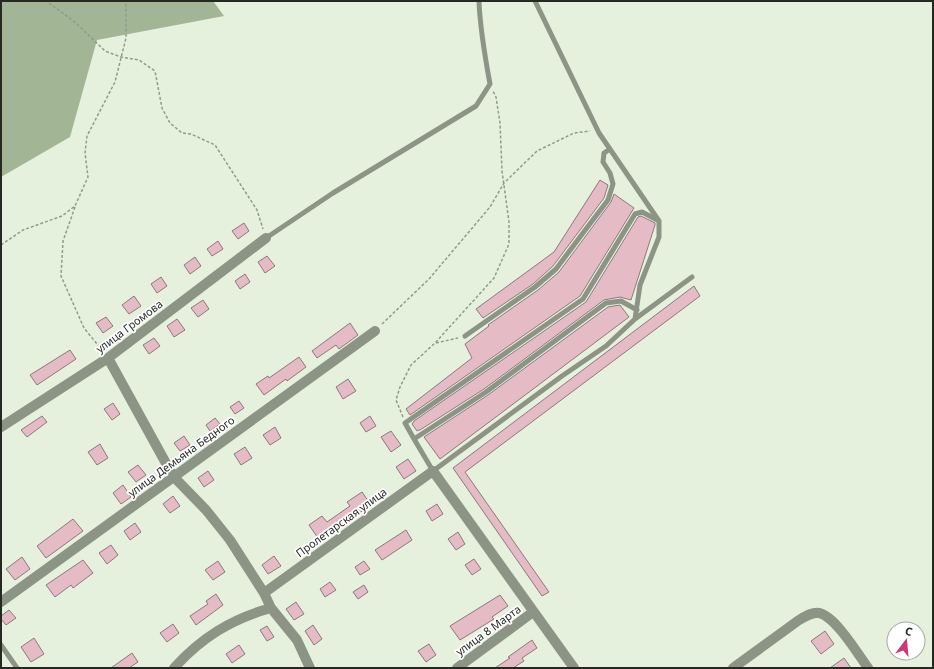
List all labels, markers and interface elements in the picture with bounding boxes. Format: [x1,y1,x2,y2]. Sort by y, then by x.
street label: улица Громова [93,296,165,356]
street label: улица Демьяна Бедного [125,412,237,500]
street label: Пролетарская улица [292,484,390,560]
street label: улица 8 Марта [452,601,524,659]
north arrow [886,621,926,661]
text: С [903,623,914,639]

